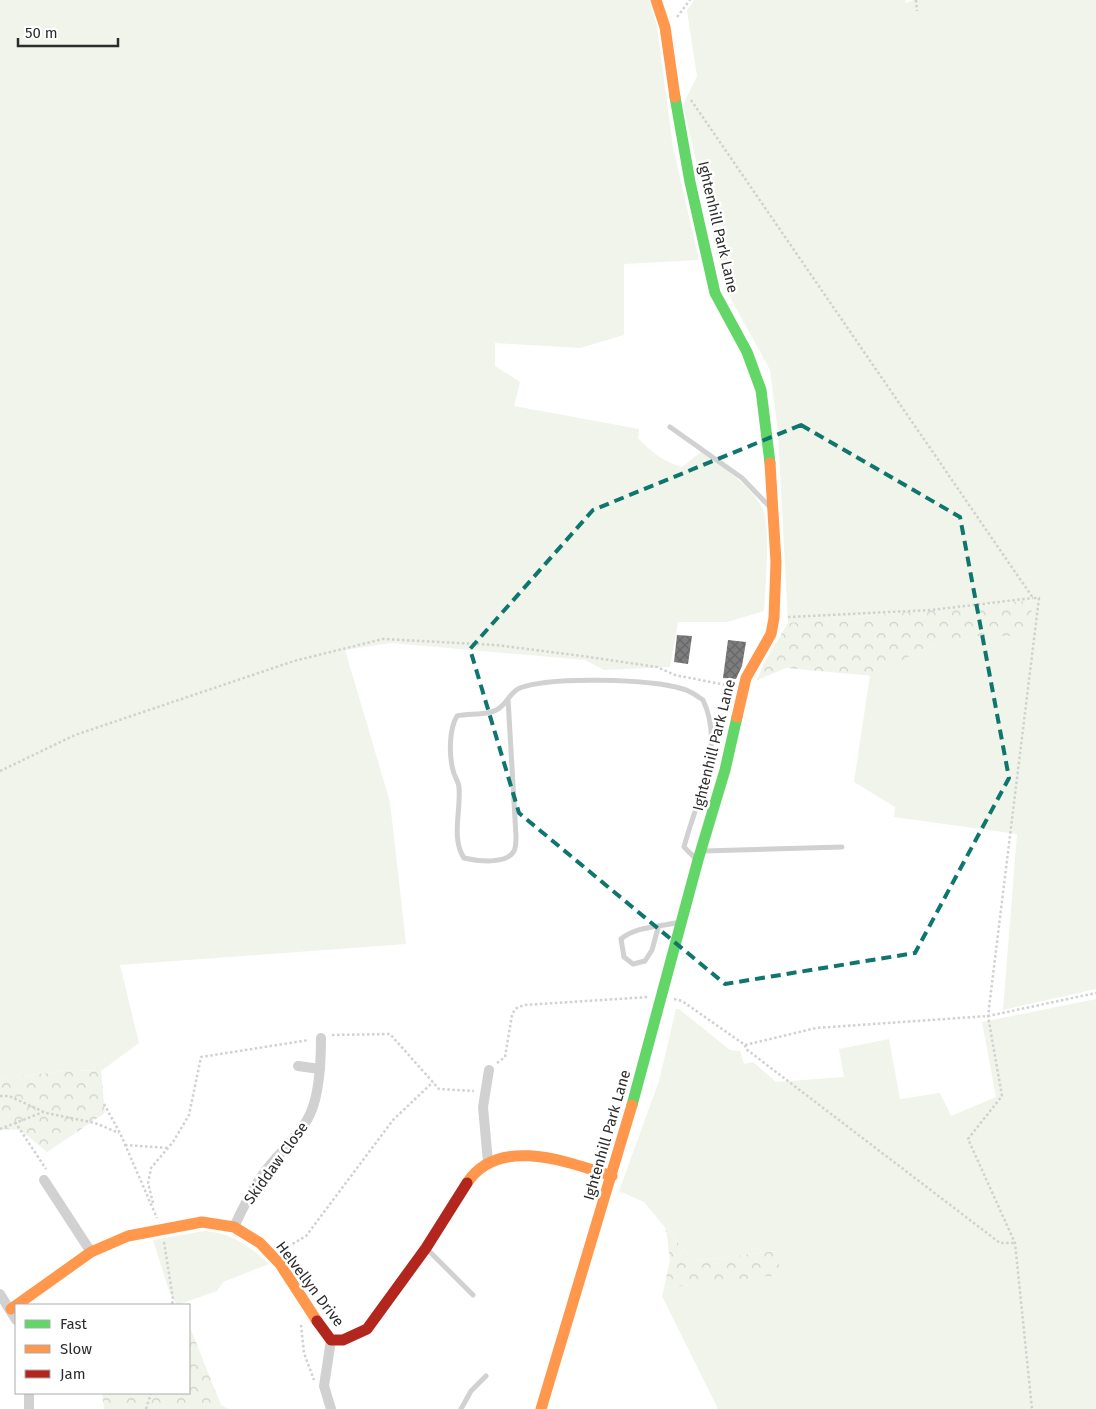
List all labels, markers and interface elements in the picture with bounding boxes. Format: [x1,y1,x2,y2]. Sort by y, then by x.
scale bar [18,15,118,47]
text: 50 m [25,24,58,42]
street label: Ightenhill Park Lane [694,159,742,295]
street label: Ightenhill Park Lane [689,677,739,813]
street label: Ightenhill Park Lane [580,1068,634,1202]
street label: Skiddaw Close [240,1118,312,1208]
street label: Helvellyn Drive [272,1238,348,1330]
legend [15,1304,190,1394]
text: Fast [60,1315,87,1333]
text: Slow [60,1340,92,1358]
text: Jam [60,1365,86,1383]

